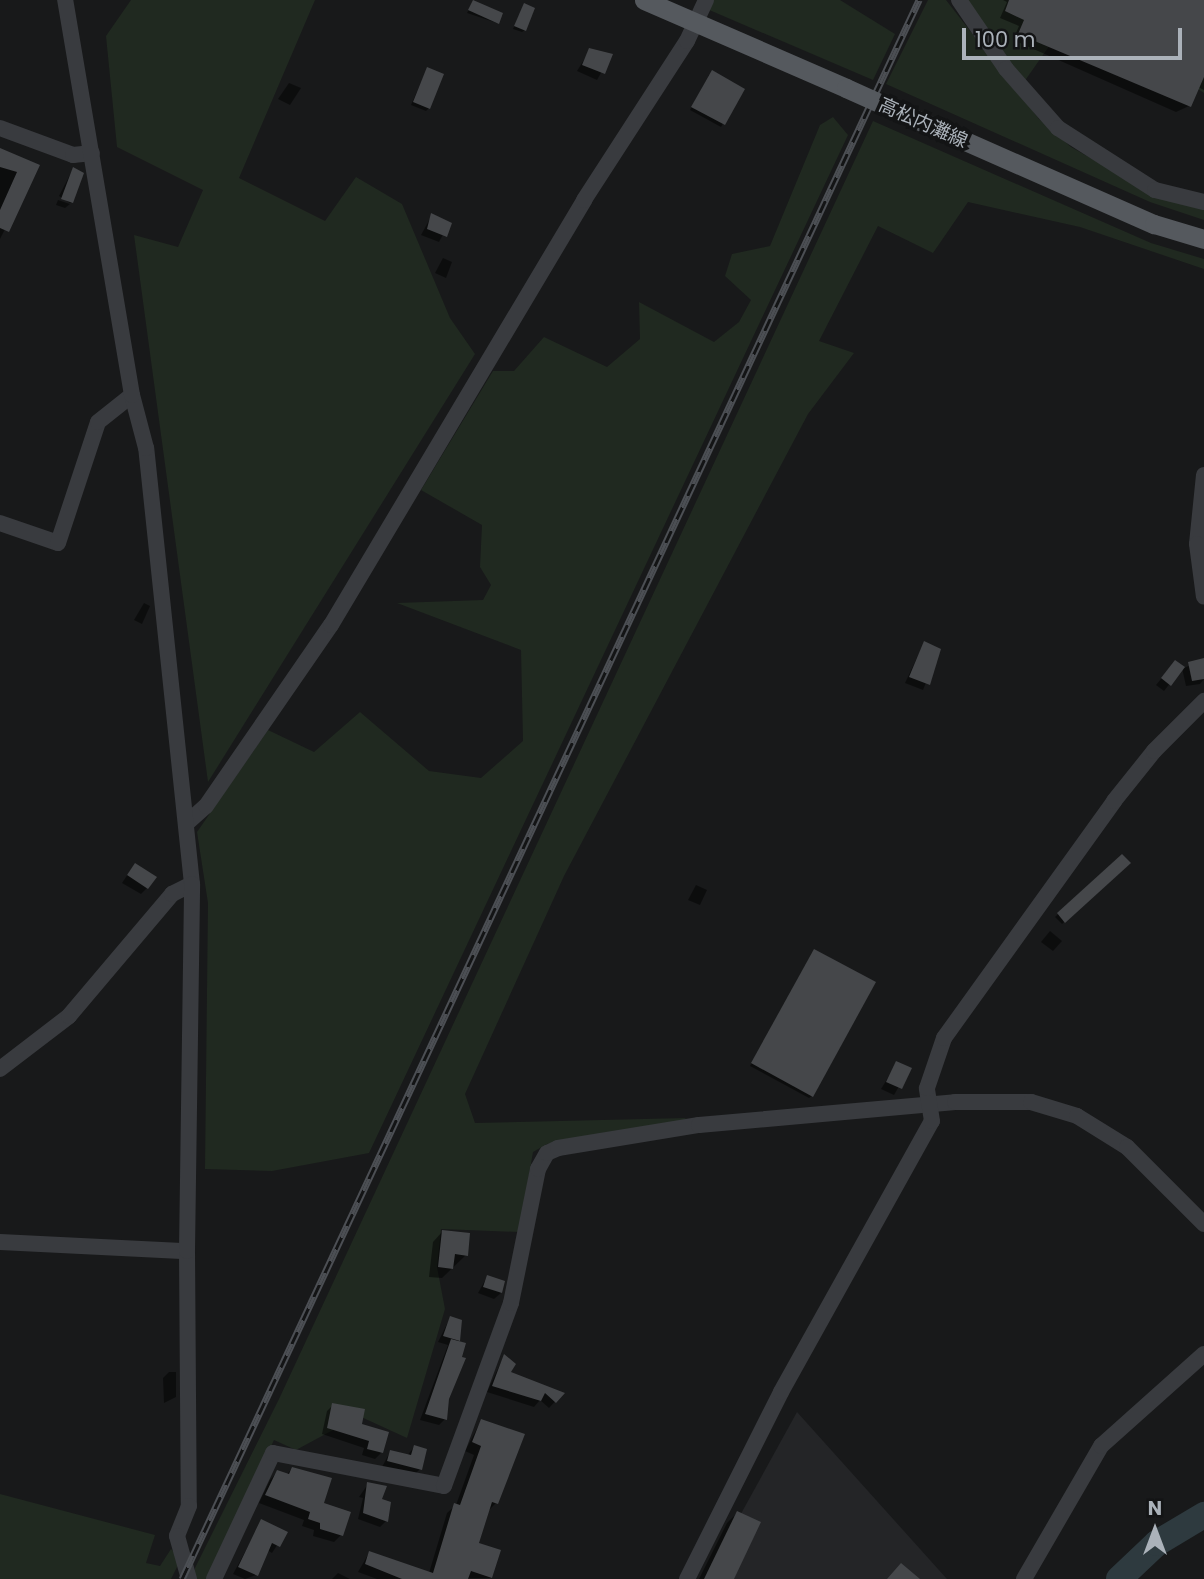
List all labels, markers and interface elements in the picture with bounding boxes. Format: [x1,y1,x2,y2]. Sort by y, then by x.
scale bar [966,14,1186,58]
text: 100 m [975,25,1035,54]
street label: 高松内灘線 [875,93,971,153]
north arrow [1120,1495,1190,1565]
text: N [1148,1495,1162,1522]

